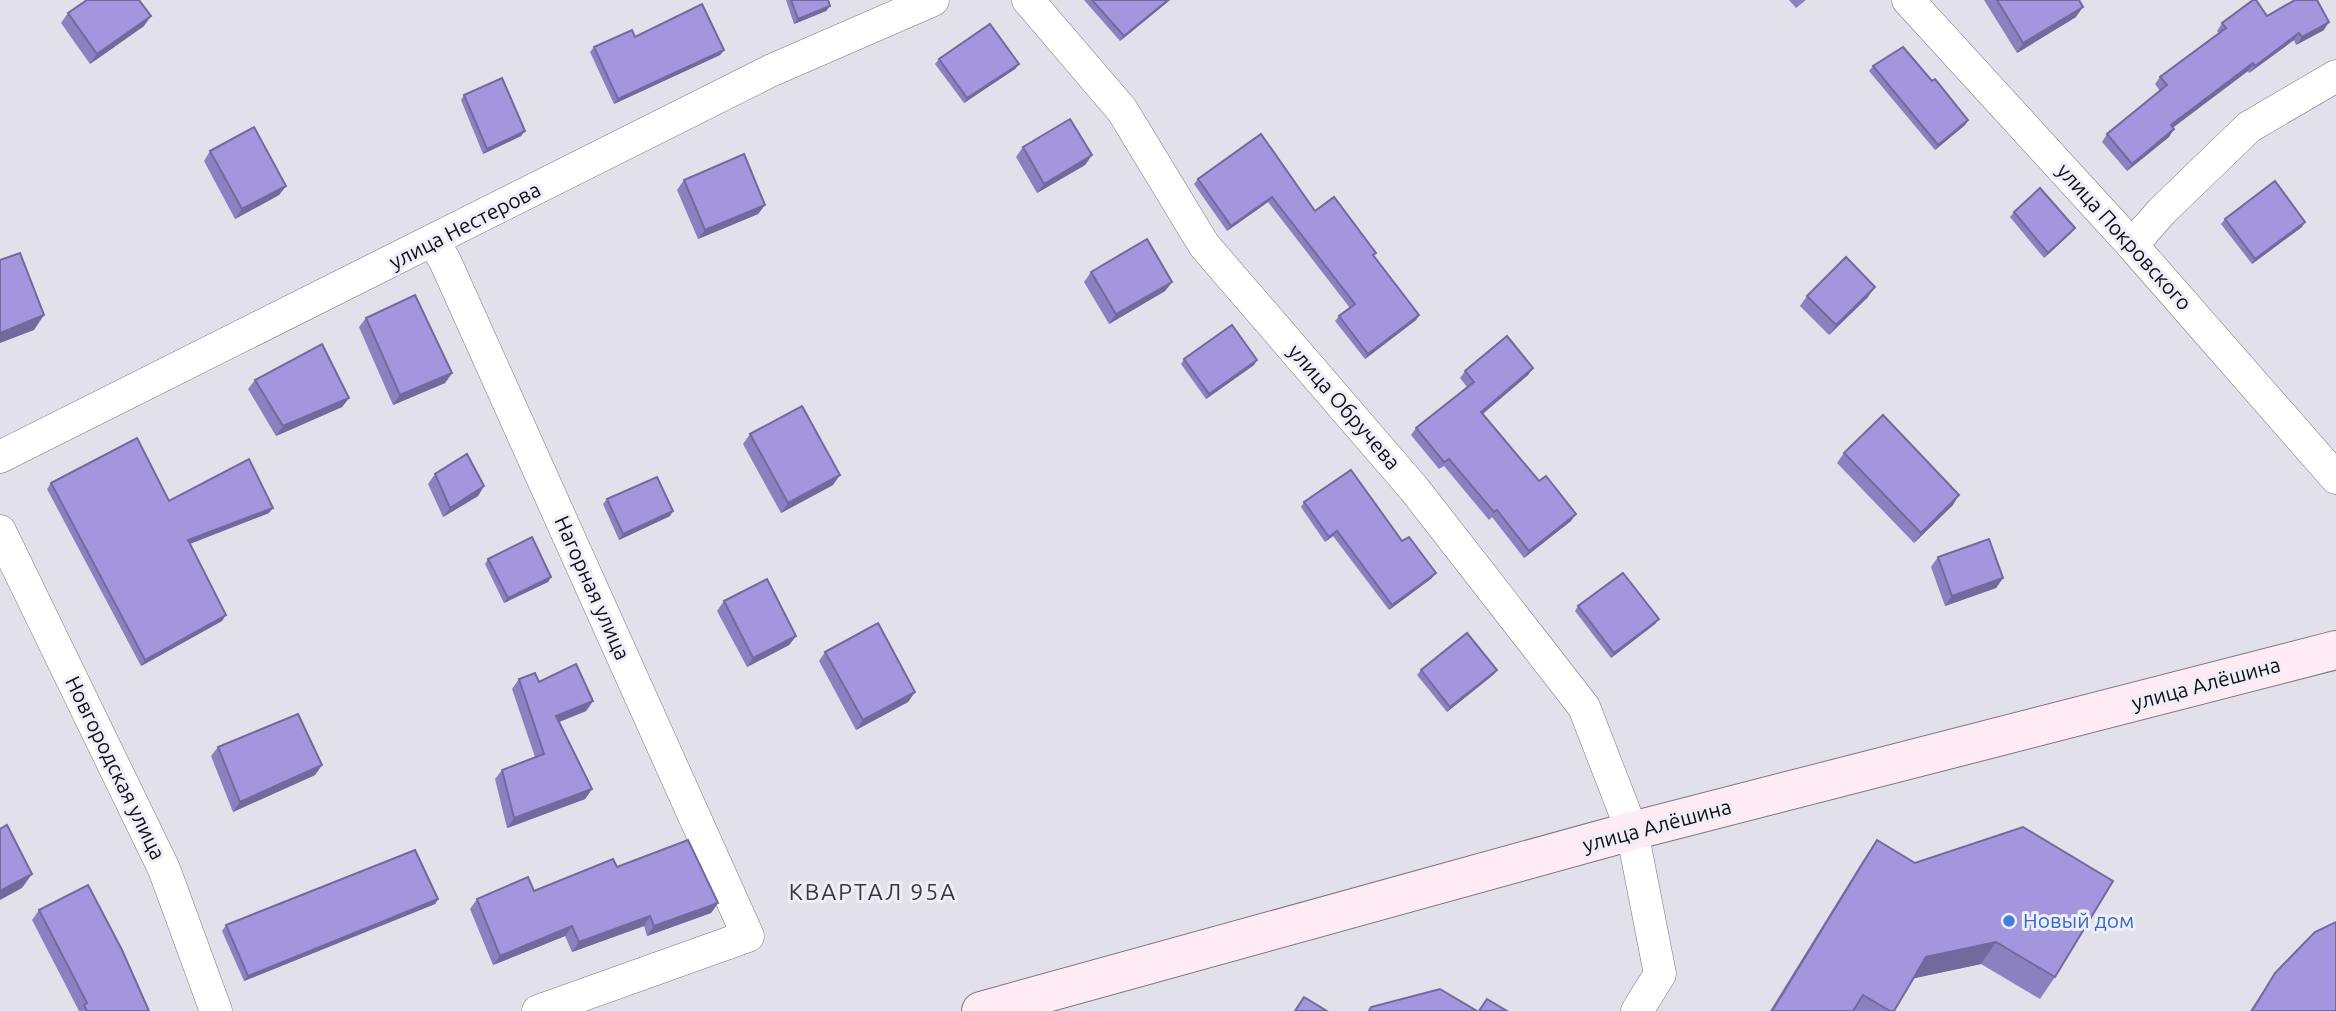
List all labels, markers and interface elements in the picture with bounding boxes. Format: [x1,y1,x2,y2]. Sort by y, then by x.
street label: улица Покровского [2053,158,2197,315]
street label: улица Нестерова [385,177,544,274]
street label: улица Обручева [1284,339,1406,474]
street label: Нагорная улица [550,512,635,663]
street label: улица Алёшина [2129,652,2283,714]
street label: Новгородская улица [61,672,171,863]
street label: улица Алёшина [1580,794,1734,856]
district label: КВАРТАЛ 95А [789,879,957,904]
place label: Новый дом [2023,908,2134,932]
marker: Новый дом [2001,913,2017,929]

